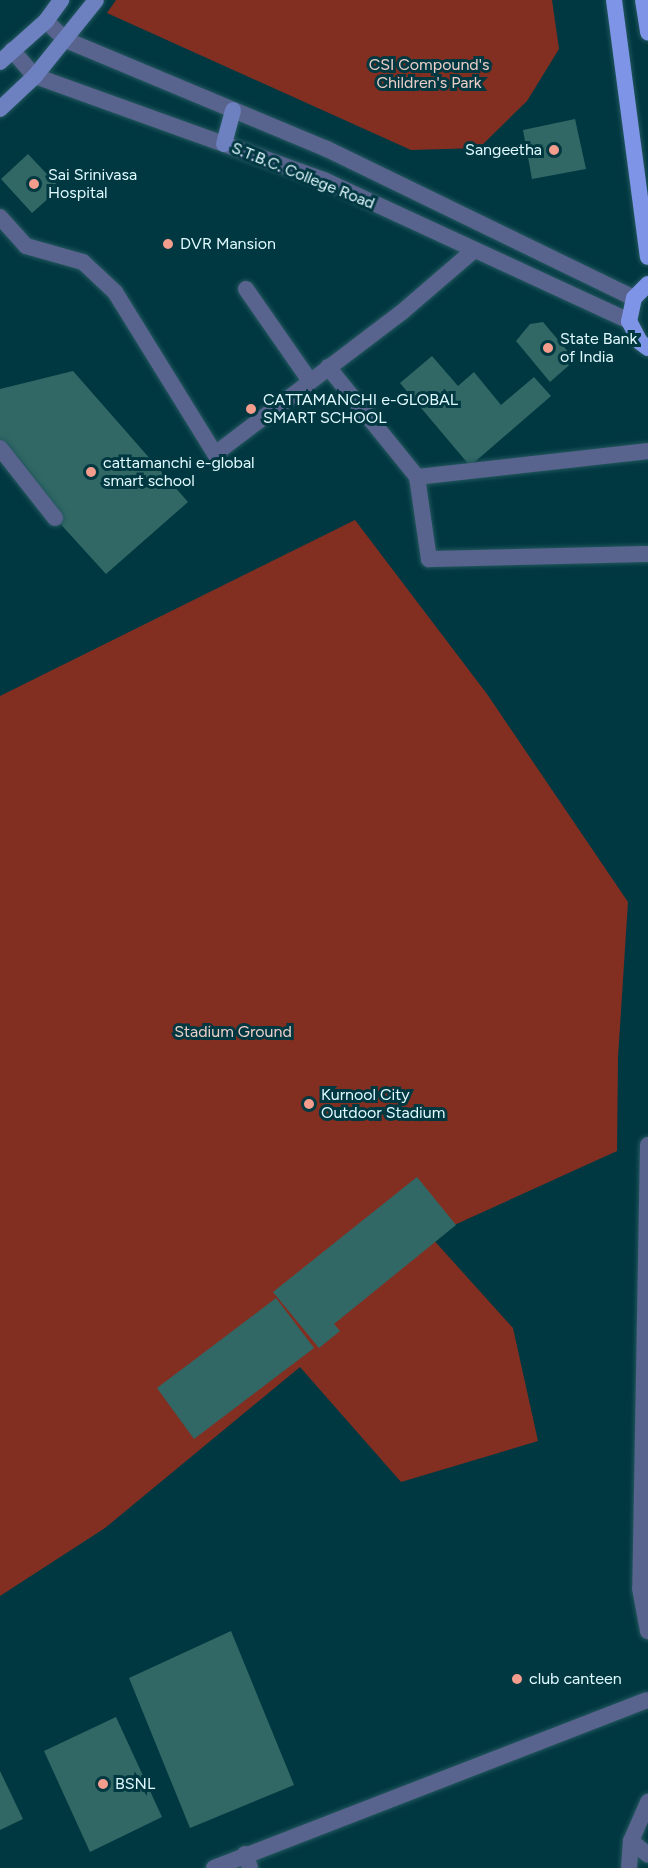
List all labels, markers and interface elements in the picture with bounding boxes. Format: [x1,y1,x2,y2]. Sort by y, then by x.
park label: CSI Compound's Children's Park [369,55,489,93]
street label: S.T.B.C. College Road [229,138,377,214]
place label: Sangeetha [465,140,542,160]
marker: Sangeetha [547,143,561,157]
place label: Sai Srinivasa Hospital [48,165,137,203]
marker: Sai Srinivasa Hospital [25,175,43,193]
place label: DVR Mansion [180,234,276,254]
marker: DVR Mansion [161,237,175,251]
place label: State Bank of India [560,329,637,367]
marker: State Bank of India [541,341,555,355]
place label: CATTAMANCHI e-GLOBAL SMART SCHOOL [263,390,458,428]
marker: CATTAMANCHI e-GLOBAL SMART SCHOOL [244,402,258,416]
place label: cattamanchi e-global smart school [103,453,255,491]
marker: cattamanchi e-global smart school [84,465,98,479]
park label: Stadium Ground [174,1022,292,1042]
place label: Kurnool City Outdoor Stadium [321,1085,445,1123]
marker: Kurnool City Outdoor Stadium [302,1097,316,1111]
place label: club canteen [529,1669,622,1689]
marker: club canteen [510,1672,524,1686]
place label: BSNL [115,1774,155,1794]
marker: BSNL [96,1777,110,1791]

